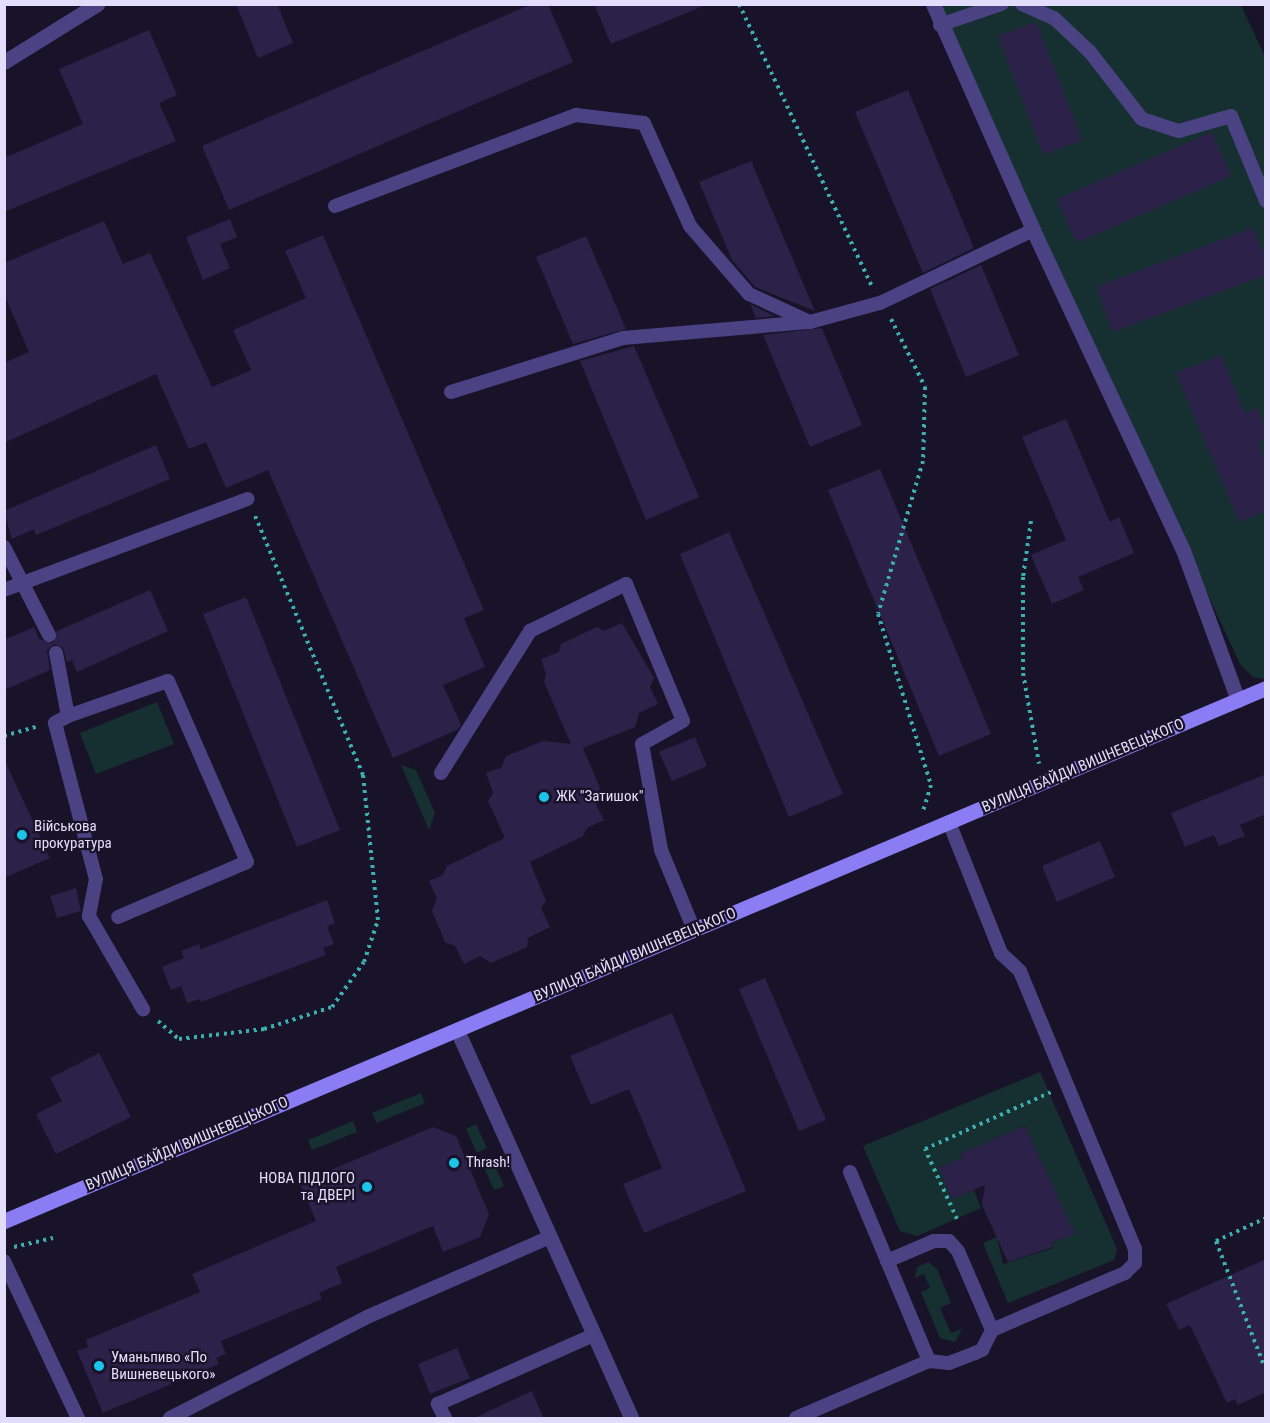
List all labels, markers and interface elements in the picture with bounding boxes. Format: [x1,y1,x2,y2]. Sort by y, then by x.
street label: ВУЛИЦЯ БАЙДИ ВИШНЕВЕЦЬКОГО [979,715,1187,817]
place label: ЖК "Затишок" [556,788,643,806]
marker: ЖК "Затишок" [537,790,551,804]
place label: Військова прокуратура [34,817,112,852]
marker: Військова прокуратура [15,828,29,842]
street label: ВУЛИЦЯ БАЙДИ ВИШНЕВЕЦЬКОГО [531,904,739,1006]
street label: ВУЛИЦЯ БАЙДИ ВИШНЕВЕЦЬКОГО [83,1093,291,1195]
place label: Thrash! [466,1154,510,1172]
marker: Thrash! [447,1156,461,1170]
place label: НОВА ПІДЛОГО та ДВЕРІ [259,1169,355,1204]
marker: НОВА ПІДЛОГО та ДВЕРІ [360,1180,374,1194]
place label: Уманьпиво «По Вишневецького» [111,1348,215,1383]
marker: Уманьпиво «По Вишневецького» [92,1359,106,1373]

